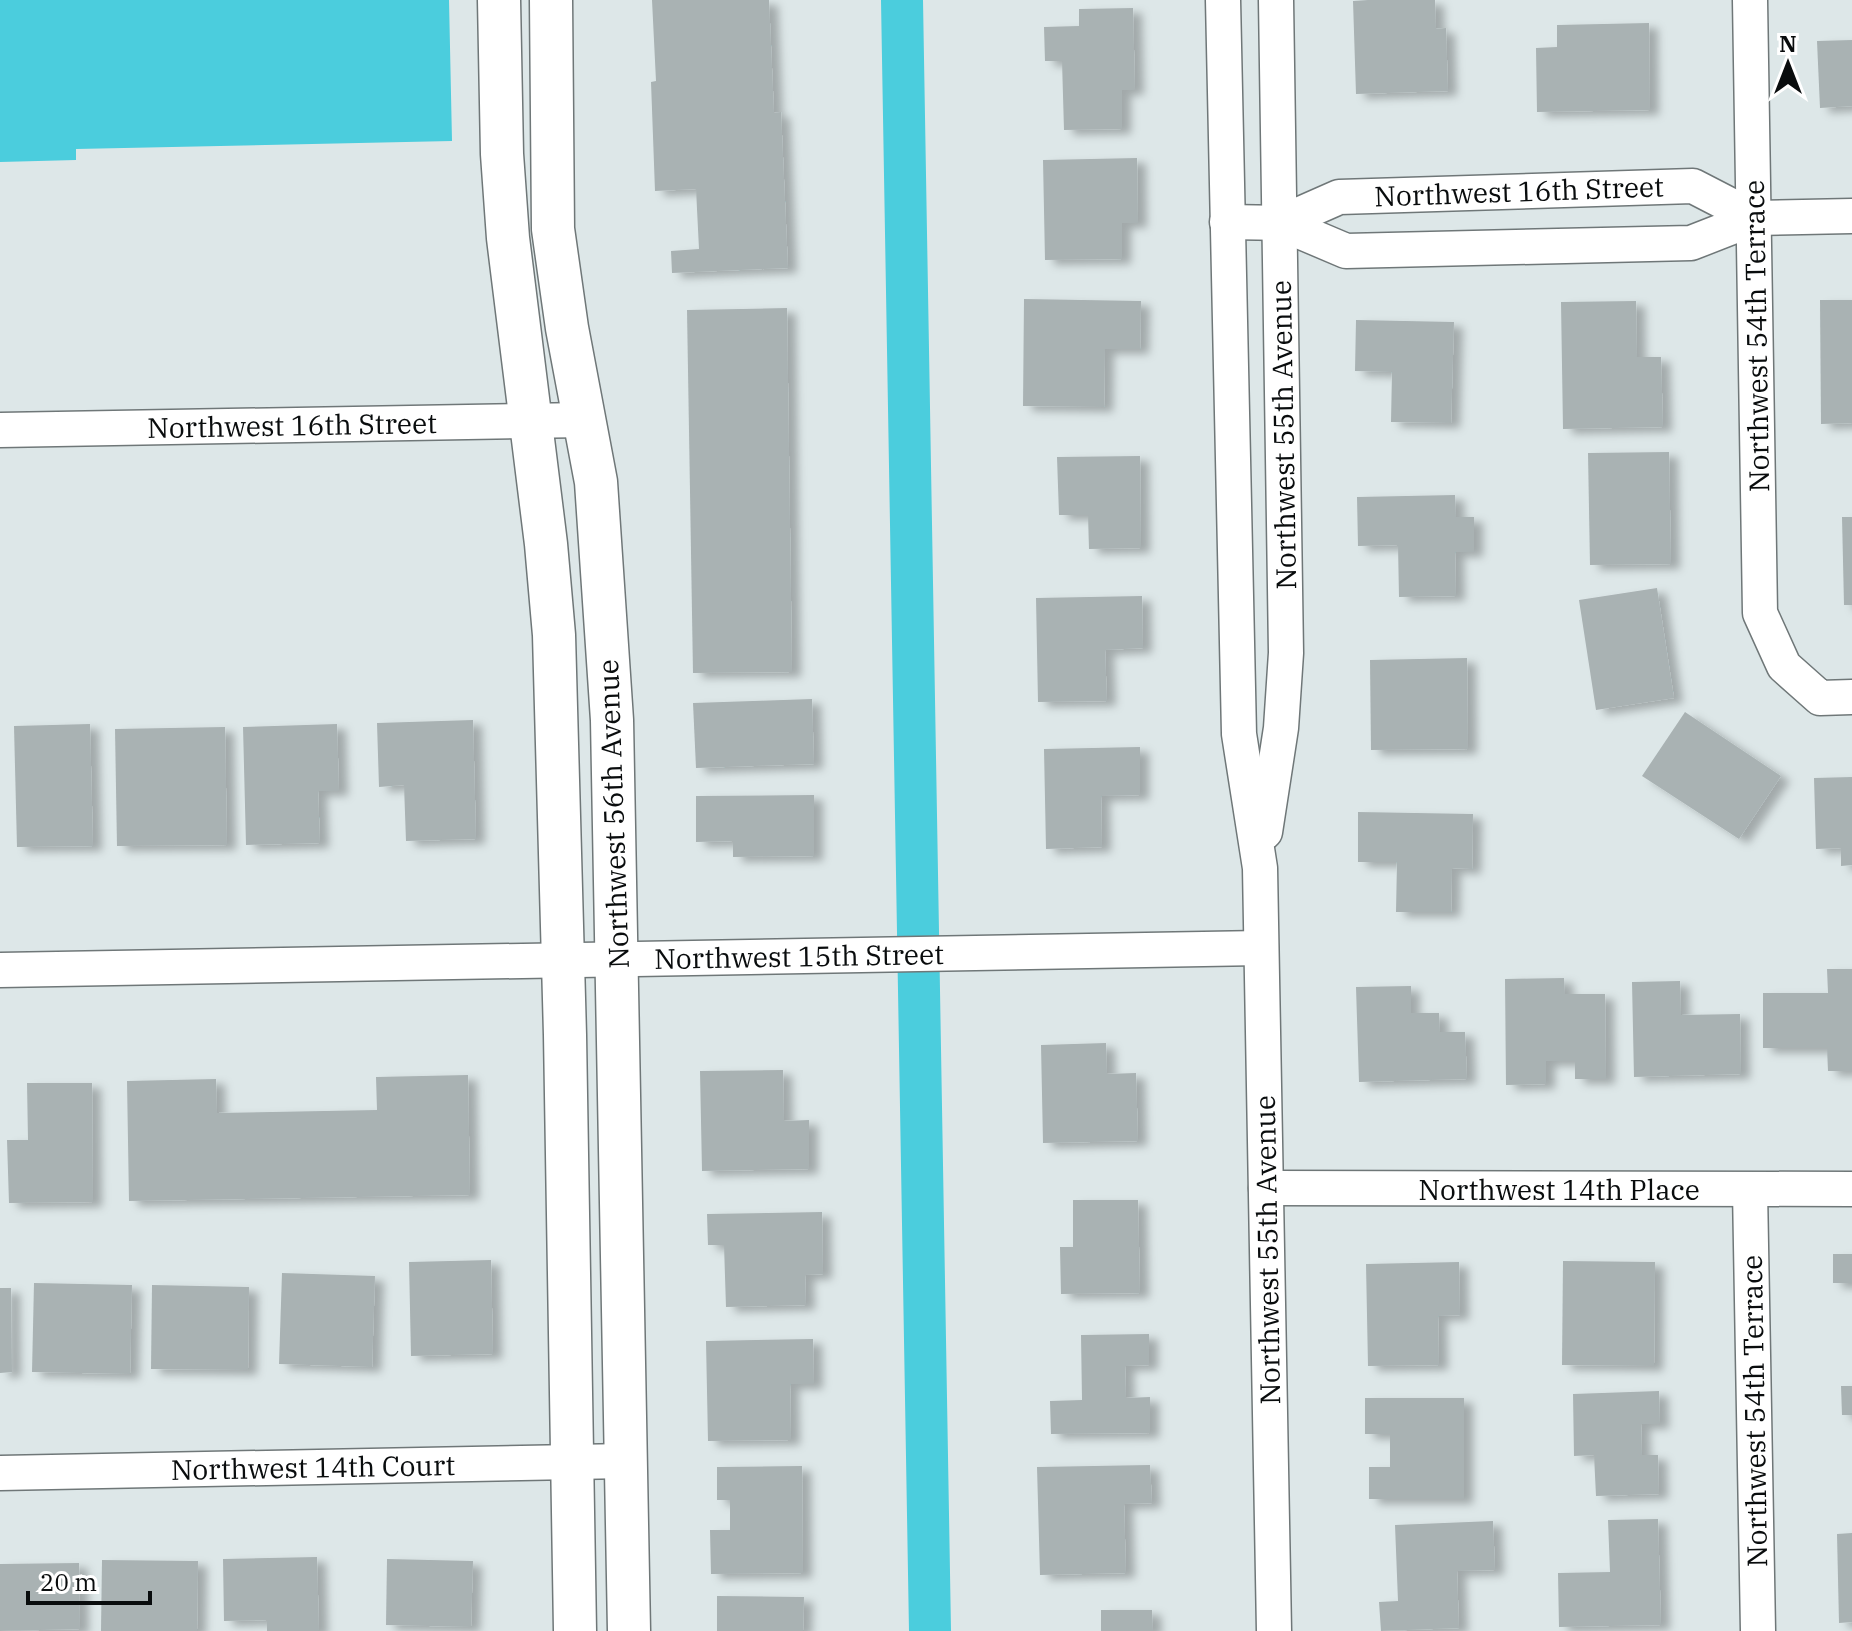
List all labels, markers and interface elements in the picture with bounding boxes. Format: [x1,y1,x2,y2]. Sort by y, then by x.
north arrow [1748,24,1828,104]
text: N [1779,29,1797,58]
street label: Northwest 16th Street [1374,167,1665,215]
street label: Northwest 54th Terrace [1735,180,1777,492]
street label: Northwest 55th Avenue [1262,280,1304,590]
street label: Northwest 16th Street [147,404,437,446]
street label: Northwest 56th Avenue [589,659,637,969]
street label: Northwest 15th Street [654,935,944,977]
street label: Northwest 55th Avenue [1246,1095,1288,1405]
street label: Northwest 14th Place [1418,1171,1700,1208]
street label: Northwest 54th Terrace [1733,1255,1775,1567]
street label: Northwest 14th Court [170,1446,456,1488]
scale bar [28,1555,150,1605]
text: 20 m [40,1566,97,1598]

